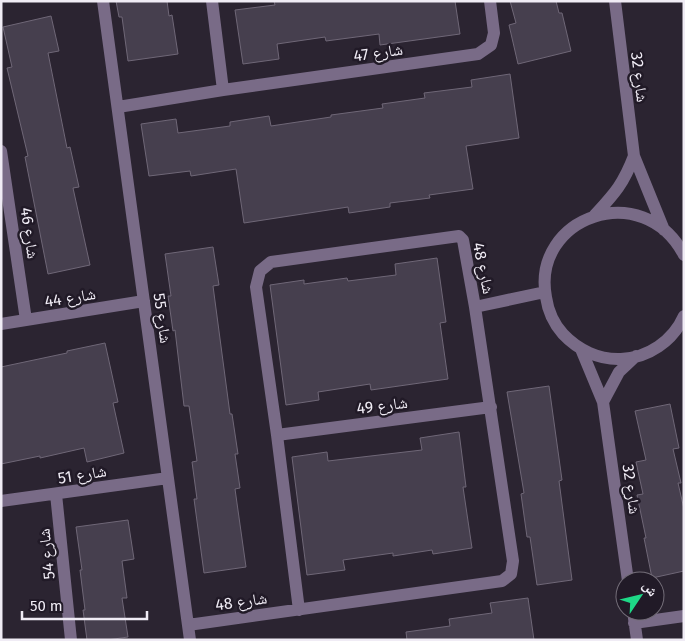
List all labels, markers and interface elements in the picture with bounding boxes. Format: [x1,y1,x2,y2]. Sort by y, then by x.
street label: شارع 47 [352,40,404,66]
street label: شارع 32 [626,51,652,103]
street label: شارع 46 [16,206,43,260]
street label: شارع 48 [468,241,498,296]
street label: شارع 44 [43,284,97,312]
street label: شارع 55 [149,292,175,345]
street label: شارع 49 [355,393,409,419]
street label: شارع 51 [56,461,108,489]
street label: شارع 32 [618,463,644,515]
street label: شارع 54 [34,527,60,580]
north arrow [615,571,665,621]
text: ش [639,578,662,600]
scale bar [22,588,148,620]
street label: شارع 48 [214,588,268,616]
text: 50 m [30,597,63,615]

